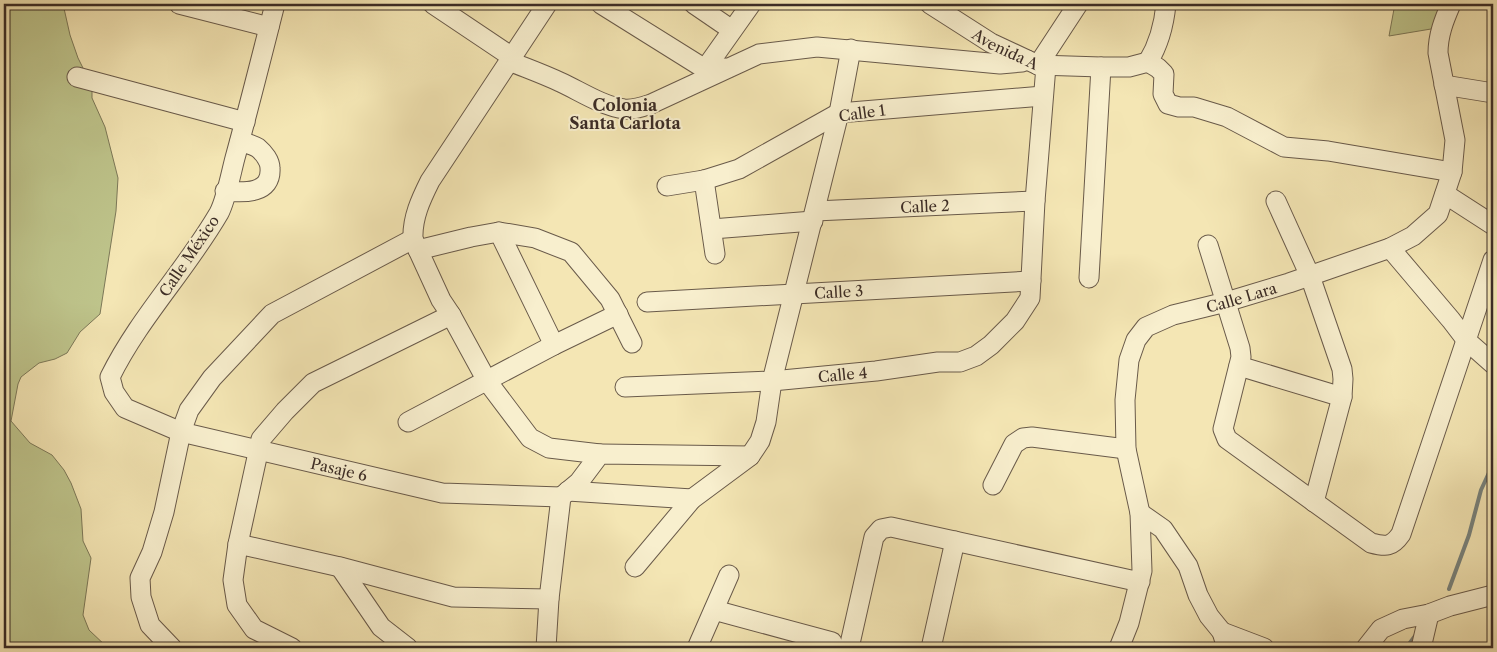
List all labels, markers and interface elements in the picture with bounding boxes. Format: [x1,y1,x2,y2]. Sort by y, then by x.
street label: Avenida A [968,24,1042,74]
district label: Colonia Santa Carlota [569,95,681,133]
street label: Calle 1 [837,100,887,126]
street label: Calle 2 [900,195,950,217]
street label: Calle México [155,212,223,300]
street label: Calle Lara [1204,278,1279,316]
street label: Calle 3 [814,281,864,302]
street label: Calle 4 [817,362,868,386]
street label: Pasaje 6 [309,453,370,485]

